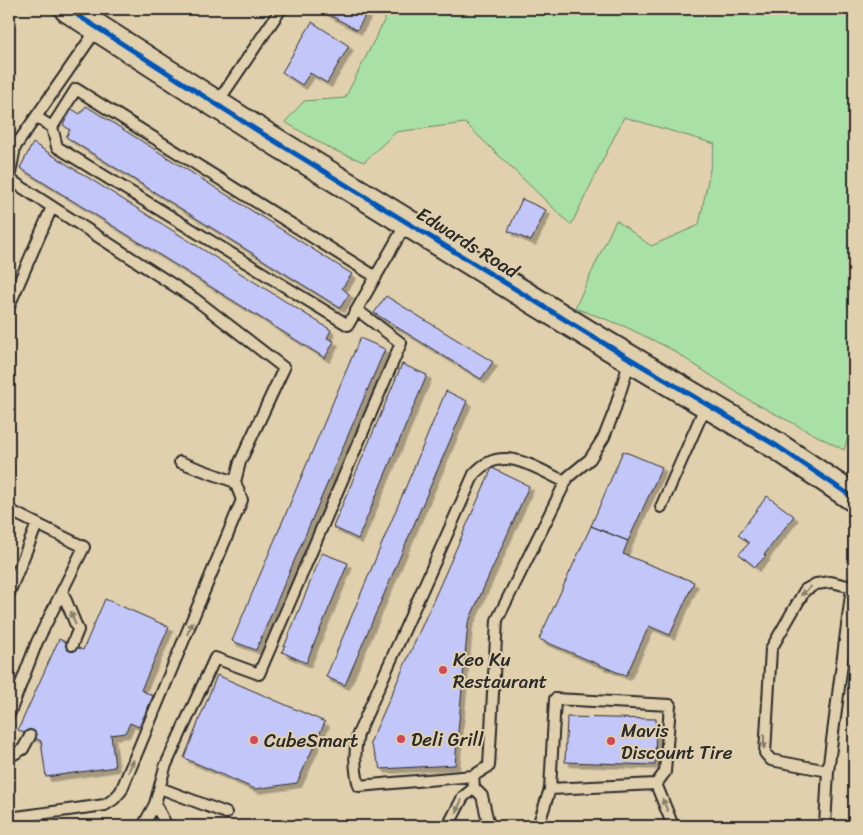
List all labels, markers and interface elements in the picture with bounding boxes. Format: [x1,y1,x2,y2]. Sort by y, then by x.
street label: Edwards Road [410,198,527,288]
one-way arrow [801,585,813,597]
one-way arrow [69,610,77,625]
one-way arrow [185,620,194,635]
place label: Keo Ku Restaurant [453,643,547,698]
marker: Keo Ku Restaurant [437,664,449,676]
place label: Mavis Discount Tire [621,714,733,769]
place label: Deli Grill [411,723,484,756]
place label: CubeSmart [264,724,358,757]
marker: Deli Grill [395,733,407,745]
marker: CubeSmart [248,734,260,746]
marker: Mavis Discount Tire [605,735,617,747]
one-way arrow [760,735,768,751]
one-way arrow [127,758,135,773]
one-way arrow [660,798,668,812]
one-way arrow [455,799,463,813]

